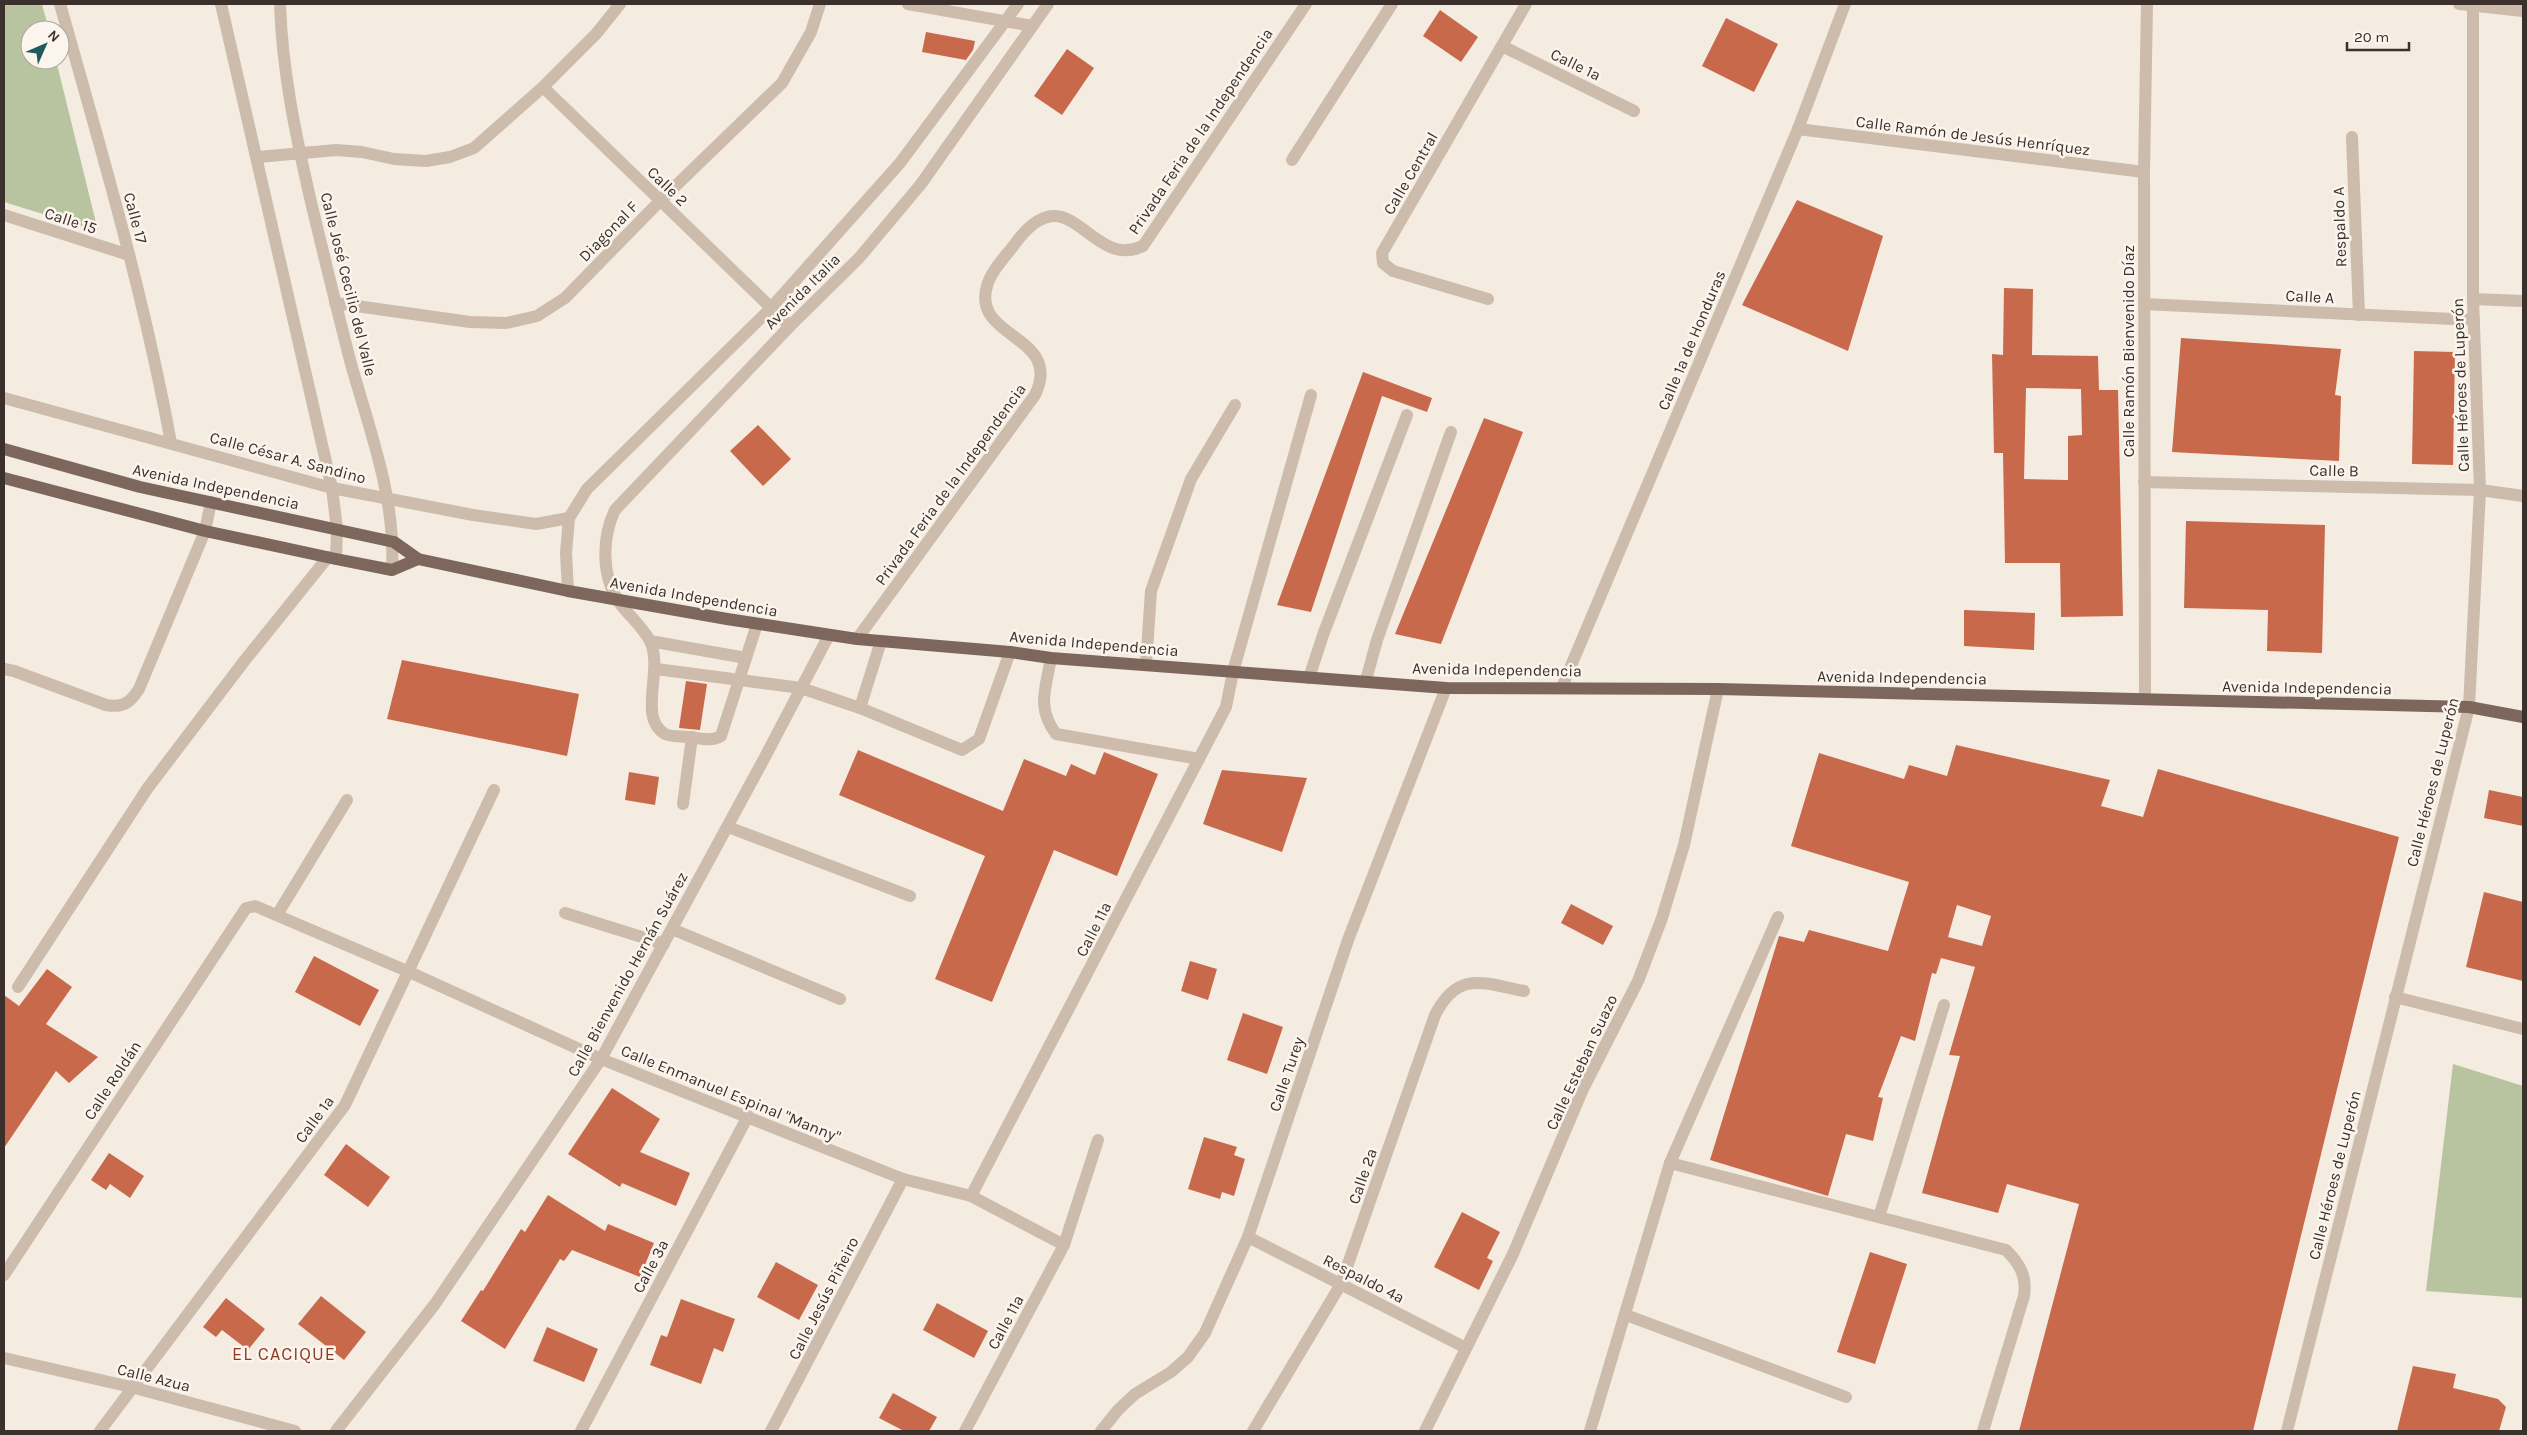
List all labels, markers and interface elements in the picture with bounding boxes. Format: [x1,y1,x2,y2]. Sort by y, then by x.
north arrow [20,20,70,70]
scale bar [2347,20,2410,52]
street label: Privada Feria de la Independencia [1124,25,1277,238]
text: N [44,27,63,46]
text: 20 m [2354,28,2389,46]
street label: Calle 1a [1547,44,1604,85]
street label: Calle Ramón de Jesús Henríquez [1855,112,2091,159]
street label: Calle Central [1379,129,1442,218]
street label: Calle 2 [643,163,692,210]
street label: Respaldo A [2329,187,2350,267]
street label: Calle 17 [120,190,152,246]
street label: Calle José Cecilio del Valle [316,190,381,378]
street label: Diagonal F [575,197,642,266]
street label: Calle 15 [42,203,99,238]
street label: Calle Ramón Bienvenido Díaz [2119,245,2138,457]
street label: Avenida Italia [761,250,844,333]
street label: Calle 1a de Honduras [1653,267,1730,413]
street label: Calle A [2285,286,2335,307]
street label: Calle Héroes de Luperón [2448,298,2473,472]
street label: Privada Feria de la Independencia [871,380,1030,589]
street label: Calle César A. Sandino [208,427,368,488]
street label: Avenida Independencia [131,460,301,513]
street label: Calle B [2309,461,2359,480]
street label: Avenida Independencia [609,572,779,621]
street label: Avenida Independencia [1009,627,1179,660]
street label: Avenida Independencia [1412,659,1582,680]
street label: Avenida Independencia [1817,667,1987,688]
street label: Avenida Independencia [2222,677,2392,698]
street label: Calle Héroes de Luperón [2402,695,2463,869]
street label: Calle Bienvenido Hernán Suárez [563,869,692,1080]
street label: Calle 11a [1072,899,1115,960]
street label: Calle Esteban Suazo [1542,991,1621,1133]
street label: Calle Turey [1265,1034,1308,1114]
street label: Calle Roldán [80,1037,145,1123]
street label: Calle Enmanuel Espinal "Manny" [618,1041,843,1146]
street label: Calle Héroes de Luperón [2304,1088,2365,1262]
street label: Calle 1a [291,1092,338,1147]
street label: Calle 2a [1344,1146,1381,1207]
street label: Calle Jesús Piñeiro [784,1234,863,1363]
street label: Calle 3a [628,1236,672,1296]
street label: Respaldo 4a [1320,1250,1408,1307]
street label: Calle 11a [983,1292,1028,1353]
district label: EL CACIQUE [232,1343,336,1365]
street label: Calle Azua [115,1359,193,1396]

